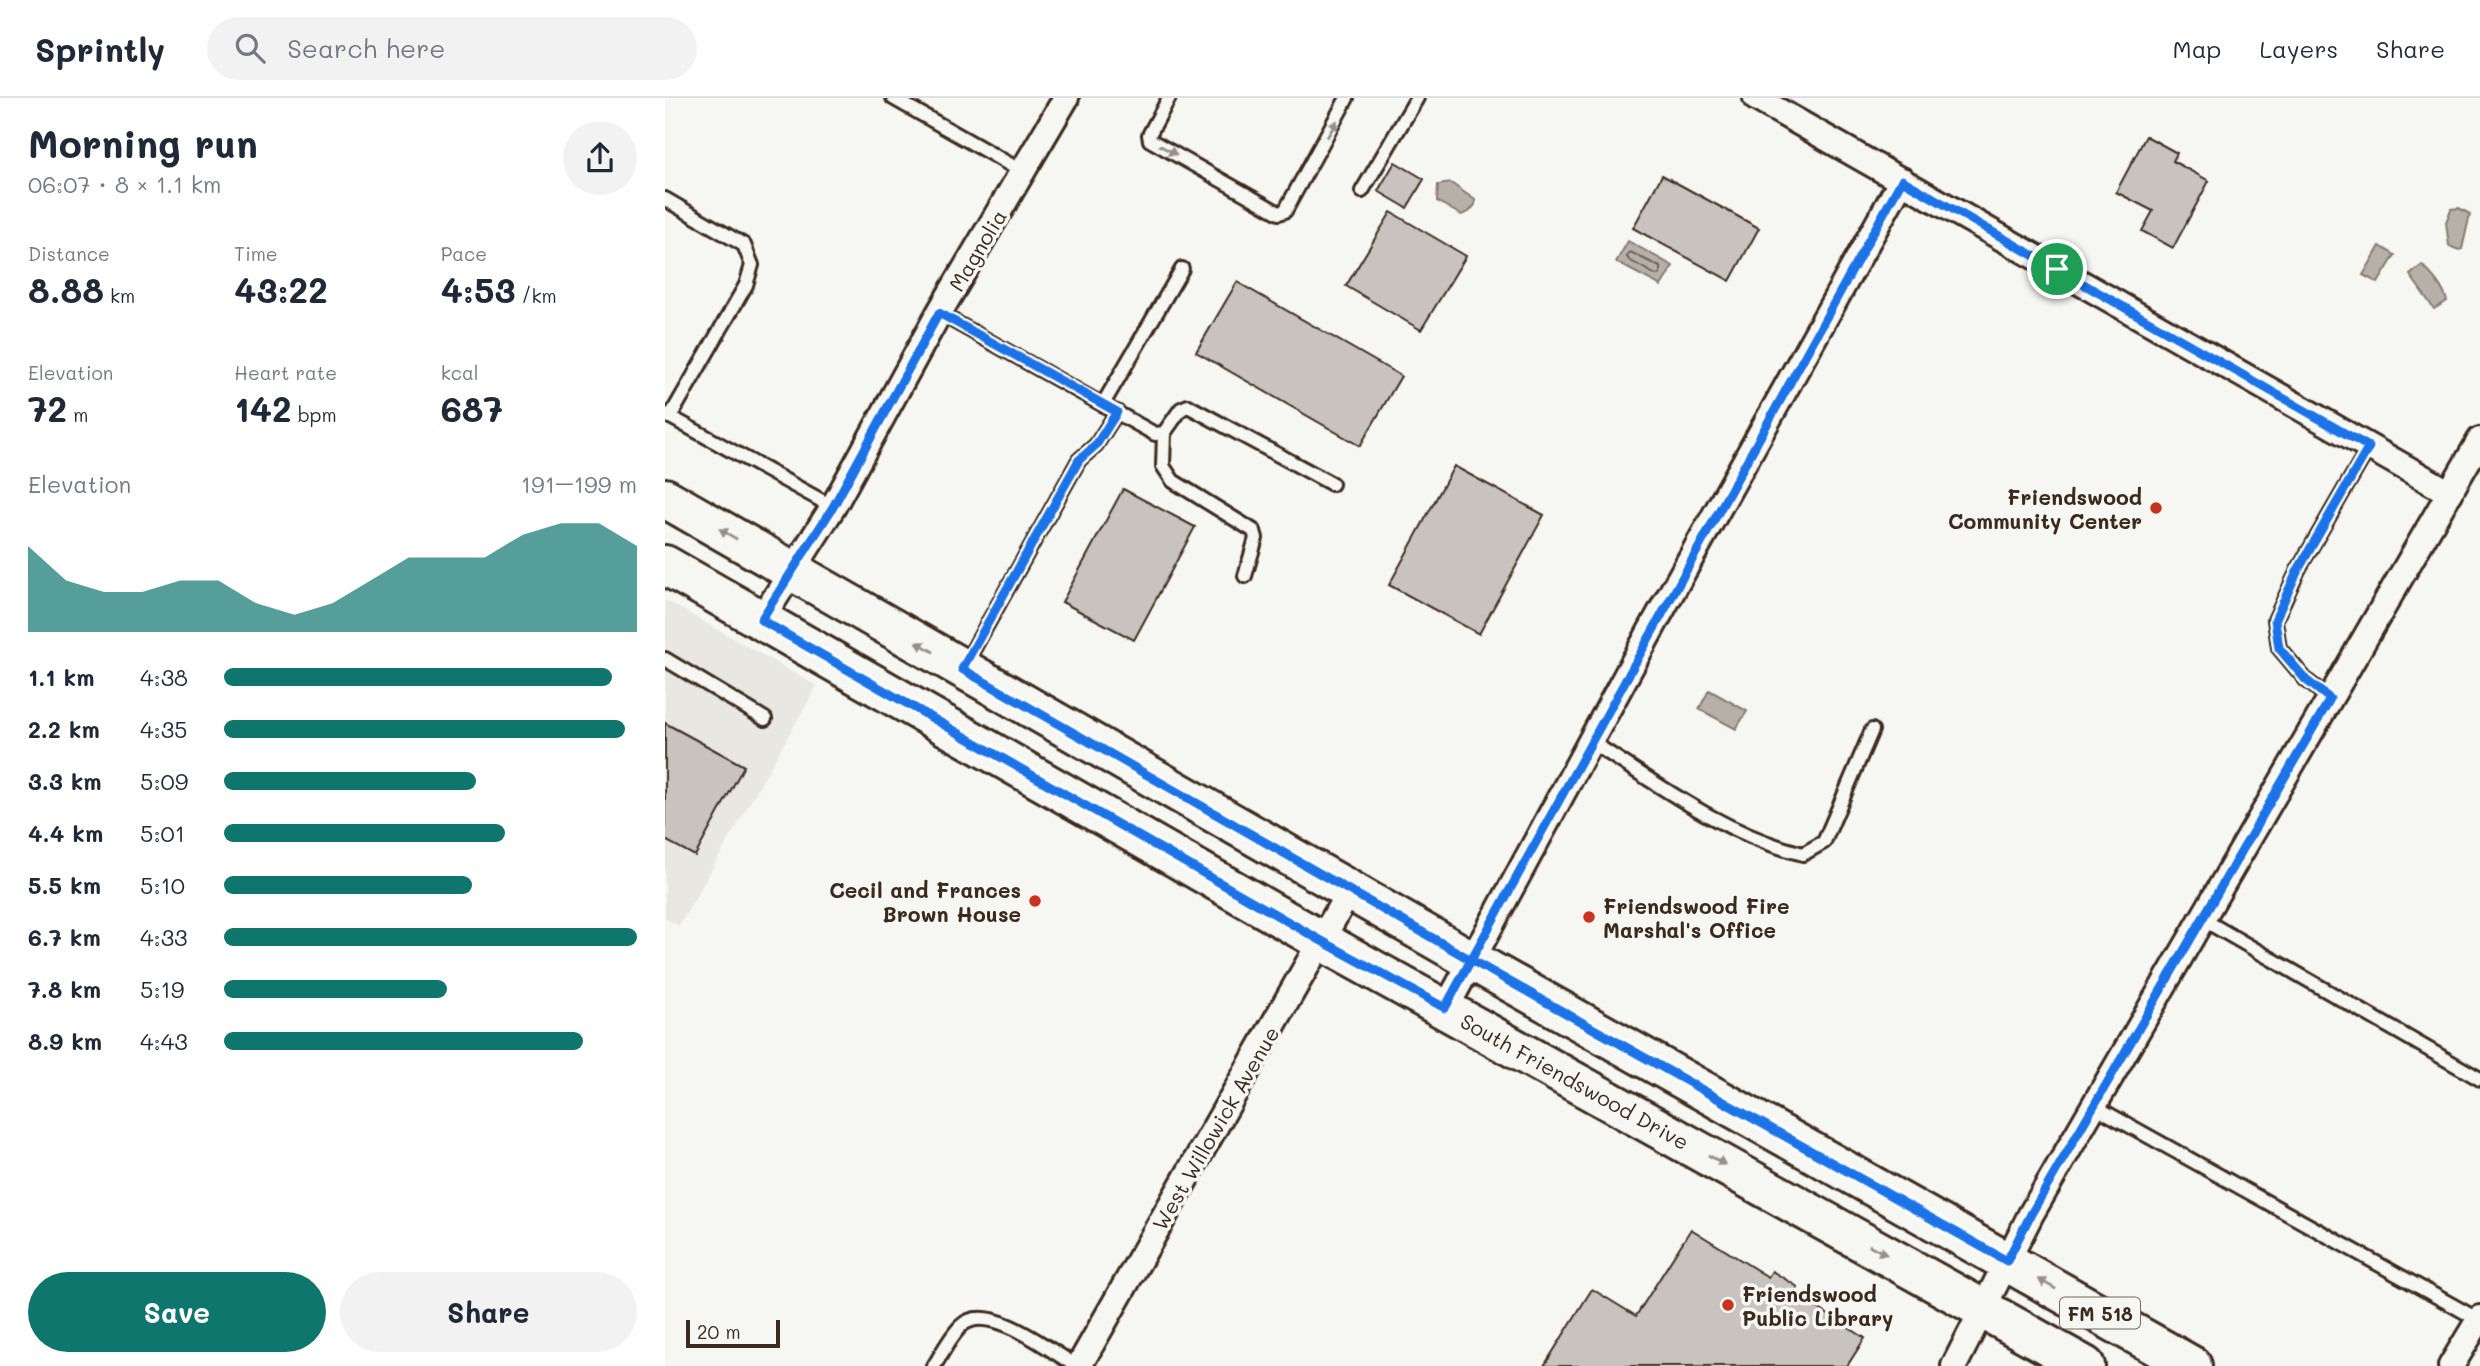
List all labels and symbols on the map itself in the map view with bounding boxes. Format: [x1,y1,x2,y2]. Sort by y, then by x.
one-way arrow [1326,120,1338,139]
one-way arrow [1159,144,1178,156]
street label: Magnolia [942,204,1012,296]
pin [2027,239,2087,299]
place label: Friendswood Community Center [1948,483,2142,535]
marker: Friendswood Community Center [2148,500,2164,516]
one-way arrow [718,528,738,540]
one-way arrow [915,641,935,653]
place label: Cecil and Frances Brown House [829,876,1021,927]
place label: Friendswood Fire Marshal's Office [1603,892,1789,943]
marker: Cecil and Frances Brown House [1027,893,1043,909]
marker: Friendswood Fire Marshal's Office [1581,909,1597,925]
street label: South Friendswood Drive [1456,1007,1694,1155]
street label: West Willowick Avenue [1146,1021,1284,1235]
one-way arrow [1707,1154,1726,1166]
one-way arrow [1868,1244,1887,1256]
one-way arrow [2038,1277,2057,1290]
place label: Friendswood Public Library [1742,1280,1893,1332]
marker: Friendswood Public Library [1720,1297,1736,1313]
road number: FM 518 [2060,1298,2140,1329]
scale bar [686,1317,781,1349]

